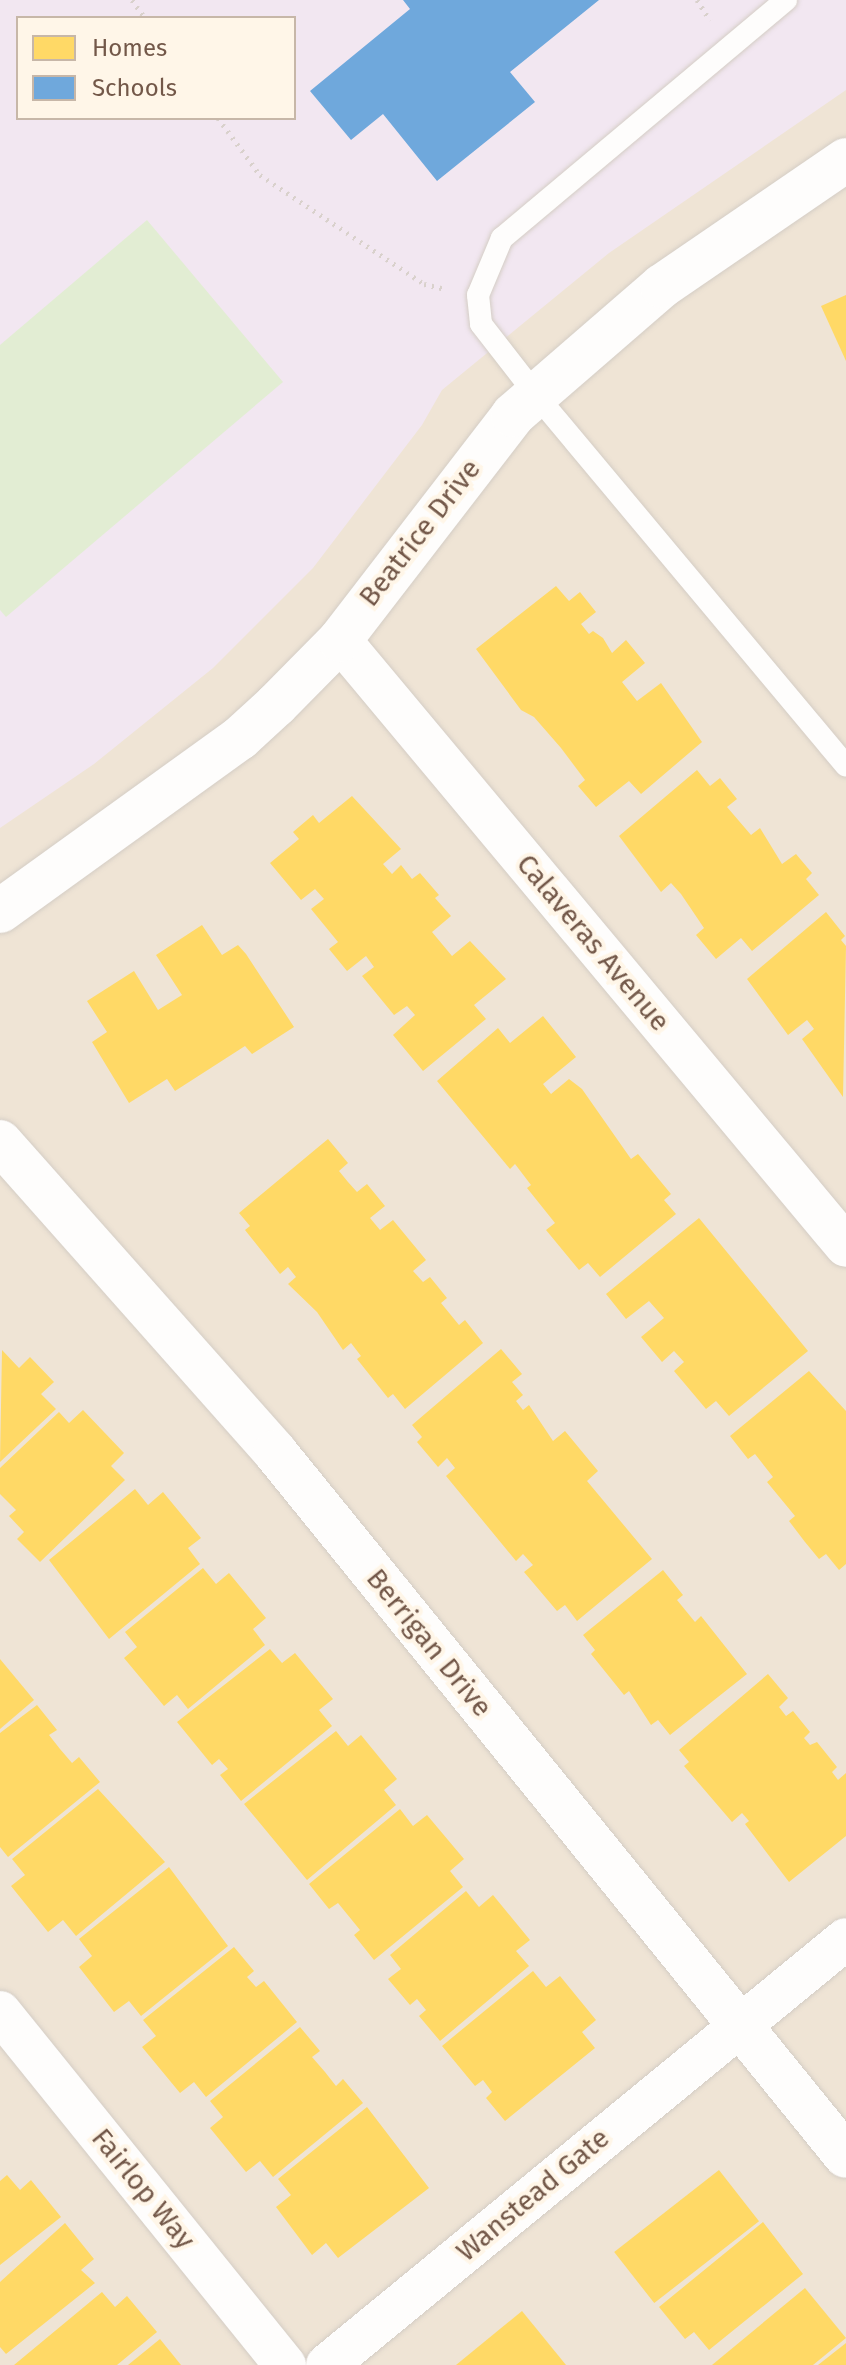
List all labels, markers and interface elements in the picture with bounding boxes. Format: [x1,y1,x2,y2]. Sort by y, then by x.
legend [16,16,296,120]
text: Homes [92,34,167,62]
text: Schools [92,74,177,102]
street label: Beatrice Drive [352,453,488,613]
street label: Calaveras Avenue [509,848,677,1038]
street label: Berrigan Drive [359,1562,499,1724]
street label: Wanstead Gate [450,2121,616,2269]
street label: Fairlop Way [84,2122,202,2256]

